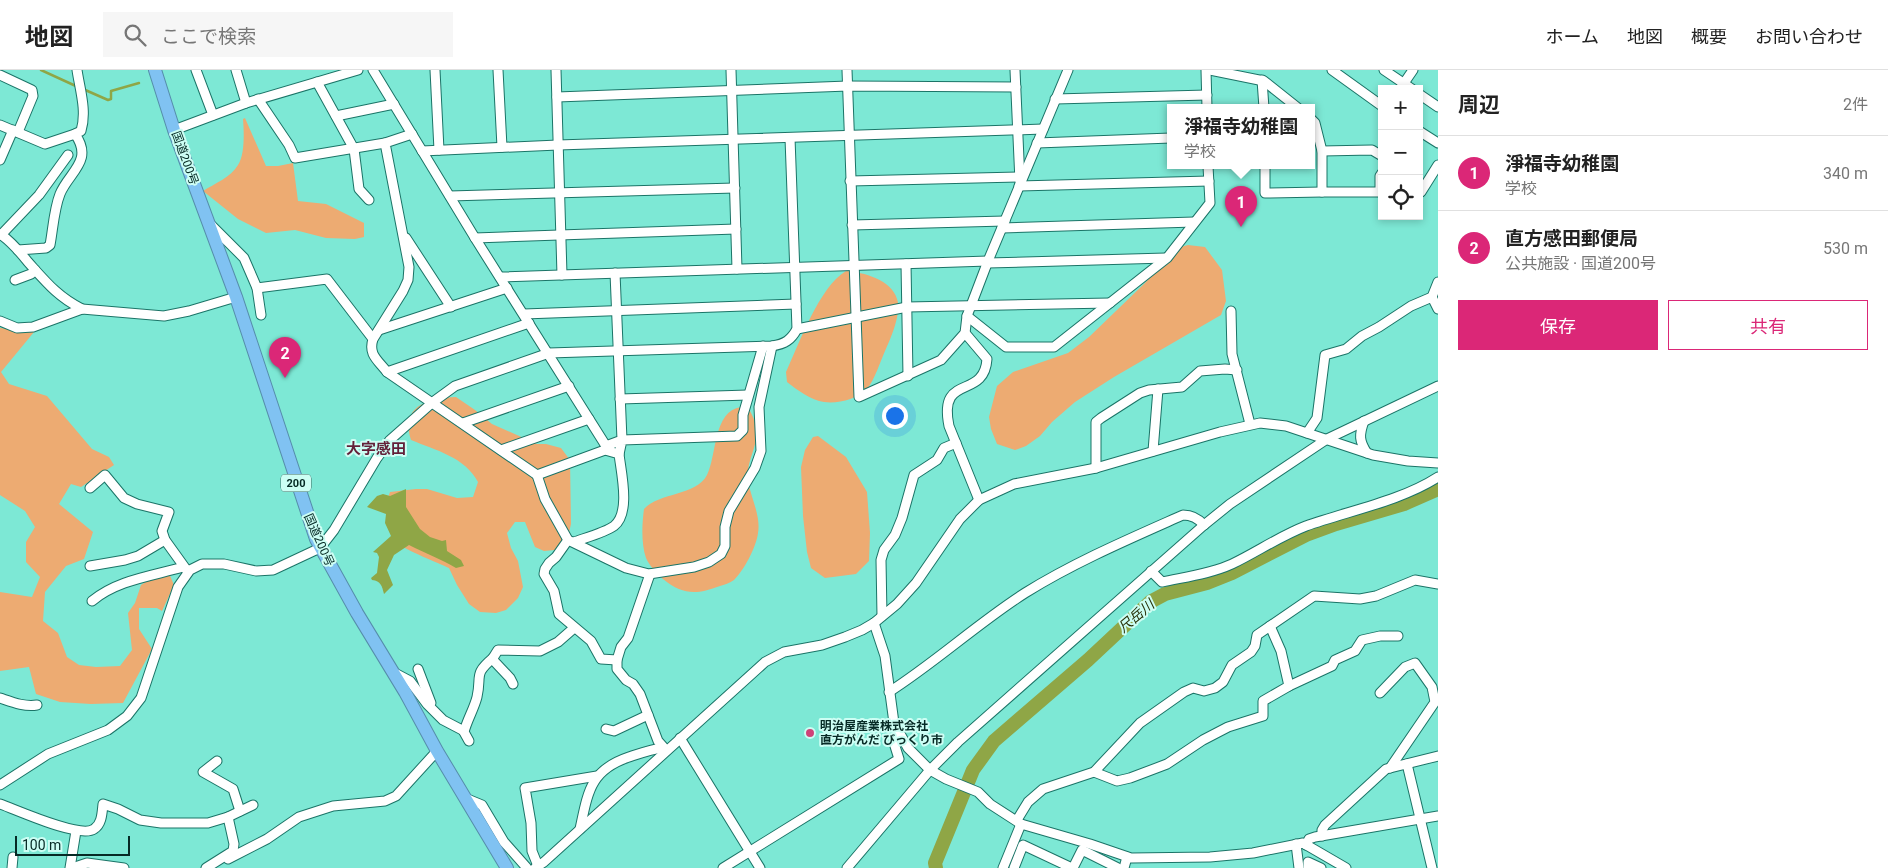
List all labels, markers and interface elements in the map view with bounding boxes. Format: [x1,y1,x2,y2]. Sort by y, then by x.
search box [103,12,453,57]
icon: search [121,21,149,49]
text: 地図 [25,23,73,51]
text: ここで検索 [161,25,256,48]
text: ホーム [1546,26,1599,47]
text: 地図 [1627,26,1663,47]
text: 概要 [1691,26,1727,47]
text: お問い合わせ [1755,26,1863,47]
map controls [1378,85,1423,220]
button: + [1378,85,1423,130]
text: 周辺 [1458,93,1500,117]
text: 2件 [1843,95,1868,114]
popup [1167,104,1315,169]
text: 淨福寺幼稚園 [1184,115,1298,138]
street label: 国道200号 [169,129,201,187]
button: − [1378,130,1423,175]
text: 学校 [1184,142,1216,161]
text: 淨福寺幼稚園 [1505,152,1619,175]
text: 1 [1469,164,1479,183]
text: 340 m [1823,164,1868,183]
button: locate [1378,175,1423,220]
text: 学校 [1505,179,1537,198]
pin: 1 [1225,186,1257,227]
text: 直方感田郵便局 [1505,227,1638,250]
text: 2 [1469,239,1479,258]
text: 530 m [1823,239,1868,258]
text: 公共施設 · 国道200号 [1505,254,1656,273]
button: 保存 [1458,300,1658,350]
button: 共有 [1668,300,1868,350]
pin: 2 [269,337,301,378]
your location [882,403,908,429]
district label: 大字感田 [346,440,406,458]
road number: 200 [281,474,311,492]
street label: 国道200号 [301,511,337,569]
water label: 尺岳川 [1115,595,1159,636]
place label: 明治屋産業株式会社 直方がんだ びっくり市 [820,719,943,747]
marker: 明治屋産業株式会社 直方がんだ びっくり市 [804,727,816,739]
scale bar [15,833,130,856]
text: 100 m [22,837,61,853]

